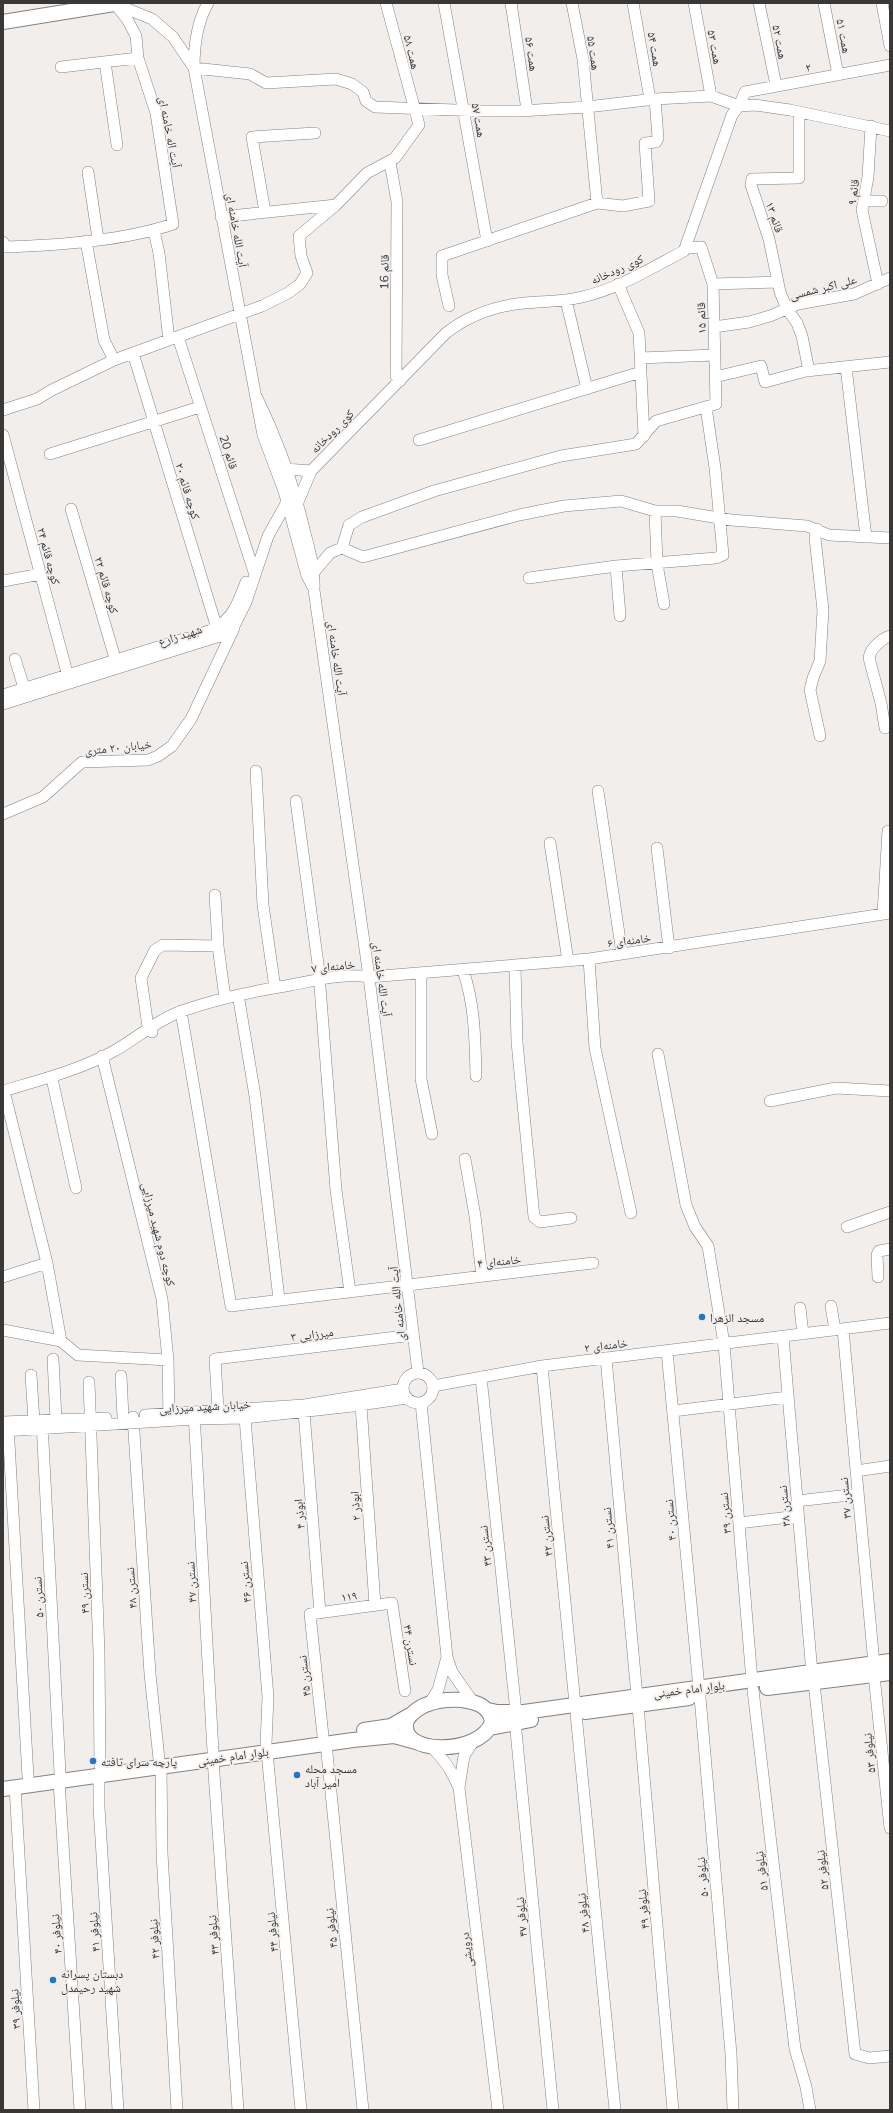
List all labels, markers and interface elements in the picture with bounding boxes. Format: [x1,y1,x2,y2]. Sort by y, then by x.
street label: همت ۵۱ [833,17,855,55]
street label: همت ۵۲ [769,23,791,61]
street label: همت ۵۳ [704,28,726,66]
street label: همت ۵۴ [645,31,665,67]
street label: همت ۵۸ [401,33,423,71]
street label: همت ۵۵ [584,35,604,71]
street label: همت ۵۶ [522,36,542,72]
street label: ۲ [804,59,812,75]
street label: آیت اله خامنه ای [156,95,184,170]
street label: همت ۵۷ [469,102,489,138]
street label: قائم ۹ [844,178,863,206]
street label: آیت الله خامنه ای [223,192,251,269]
street label: قائم ۱۳ [762,200,787,235]
street label: کوی رودخانه [588,251,646,287]
street label: قائم 16 [376,254,393,290]
street label: علی اکبر شمسی [788,271,858,303]
street label: قائم ۱۵ [693,302,710,334]
street label: کوی رودخانه [307,406,357,456]
street label: قائم 20 [215,433,242,471]
street label: کوچه قائم ۲۰ [171,461,204,521]
street label: کوچه قائم ۲۴ [33,526,64,586]
street label: کوچه قائم ۲۲ [91,555,122,615]
street label: آیت الله خامنه ای [324,620,350,697]
street label: شهید زارع [156,621,204,650]
street label: خیابان ۲۰ متری [84,736,153,758]
street label: خامنه‌ای ۶ [606,929,652,950]
street label: آیت الله خامنه ای [369,941,395,1018]
street label: خامنه‌ای ۷ [310,956,356,976]
street label: کوچه دوم شهید میرزایی [138,1181,179,1288]
street label: خامنه‌ای ۴ [476,1251,522,1271]
street label: آیت الله خامنه ای [386,1265,409,1342]
place label: مسجد الزهرا [710,1310,764,1325]
marker: مسجد الزهرا [697,1312,707,1322]
street label: میرزایی ۳ [290,1324,334,1344]
street label: خامنه‌ای ۲ [583,1335,629,1355]
street label: خیابان شهید میرزایی [159,1396,252,1416]
street label: نسترن ۳۷ [836,1477,854,1519]
street label: نسترن ۳۸ [775,1485,793,1527]
street label: ابوذر ۲ [346,1490,364,1521]
street label: نسترن ۳۹ [716,1492,734,1534]
street label: ابوذر ۴ [290,1498,308,1530]
street label: نسترن ۴۰ [661,1499,679,1541]
street label: نسترن ۴۱ [599,1507,617,1549]
street label: نسترن ۴۲ [536,1515,556,1557]
street label: نسترن ۴۳ [475,1525,495,1567]
street label: نسترن ۴۷ [182,1561,200,1603]
street label: نسترن ۴۶ [236,1561,254,1603]
street label: نسترن ۴۸ [122,1567,140,1609]
street label: نسترن ۴۹ [76,1572,92,1614]
street label: نسترن ۵۰ [29,1576,47,1618]
street label: ۱۱۹ [340,1587,358,1605]
street label: نسترن ۴۴ [400,1623,422,1667]
street label: نسترن ۴۵ [294,1655,314,1697]
street label: بلوار امام خمینی [653,1677,726,1702]
street label: نیلوفر ۵۳ [859,1732,879,1774]
street label: بلوار امام خمینی [197,1744,270,1769]
place label: پارچه سرای تافته [101,1754,178,1769]
marker: پارچه سرای تافته [88,1756,98,1766]
place label: مسجد محله امیر آباد [305,1761,357,1790]
marker: مسجد محله امیر آباد [292,1770,302,1780]
street label: نیلوفر ۵۲ [812,1849,832,1891]
street label: نیلوفر ۵۱ [751,1850,771,1892]
street label: نیلوفر ۵۰ [693,1856,711,1898]
street label: نیلوفر ۴۹ [634,1888,652,1930]
street label: نیلوفر ۴۸ [573,1892,593,1934]
street label: نیلوفر ۴۷ [512,1896,530,1938]
street label: نیلوفر ۴۵ [321,1907,341,1949]
street label: نیلوفر ۴۴ [263,1911,281,1953]
street label: نیلوفر ۴۱ [85,1912,103,1952]
street label: نیلوفر ۴۰ [47,1914,65,1954]
street label: نیلوفر ۴۳ [204,1915,222,1955]
street label: نیلوفر ۴۲ [145,1919,163,1959]
street label: درویشی [456,1931,476,1969]
place label: دبستان پسرانه شهید رحیمدل [61,1966,123,1995]
marker: دبستان پسرانه شهید رحیمدل [48,1975,58,1985]
street label: نیلوفر ۳۹ [6,1989,24,2029]

